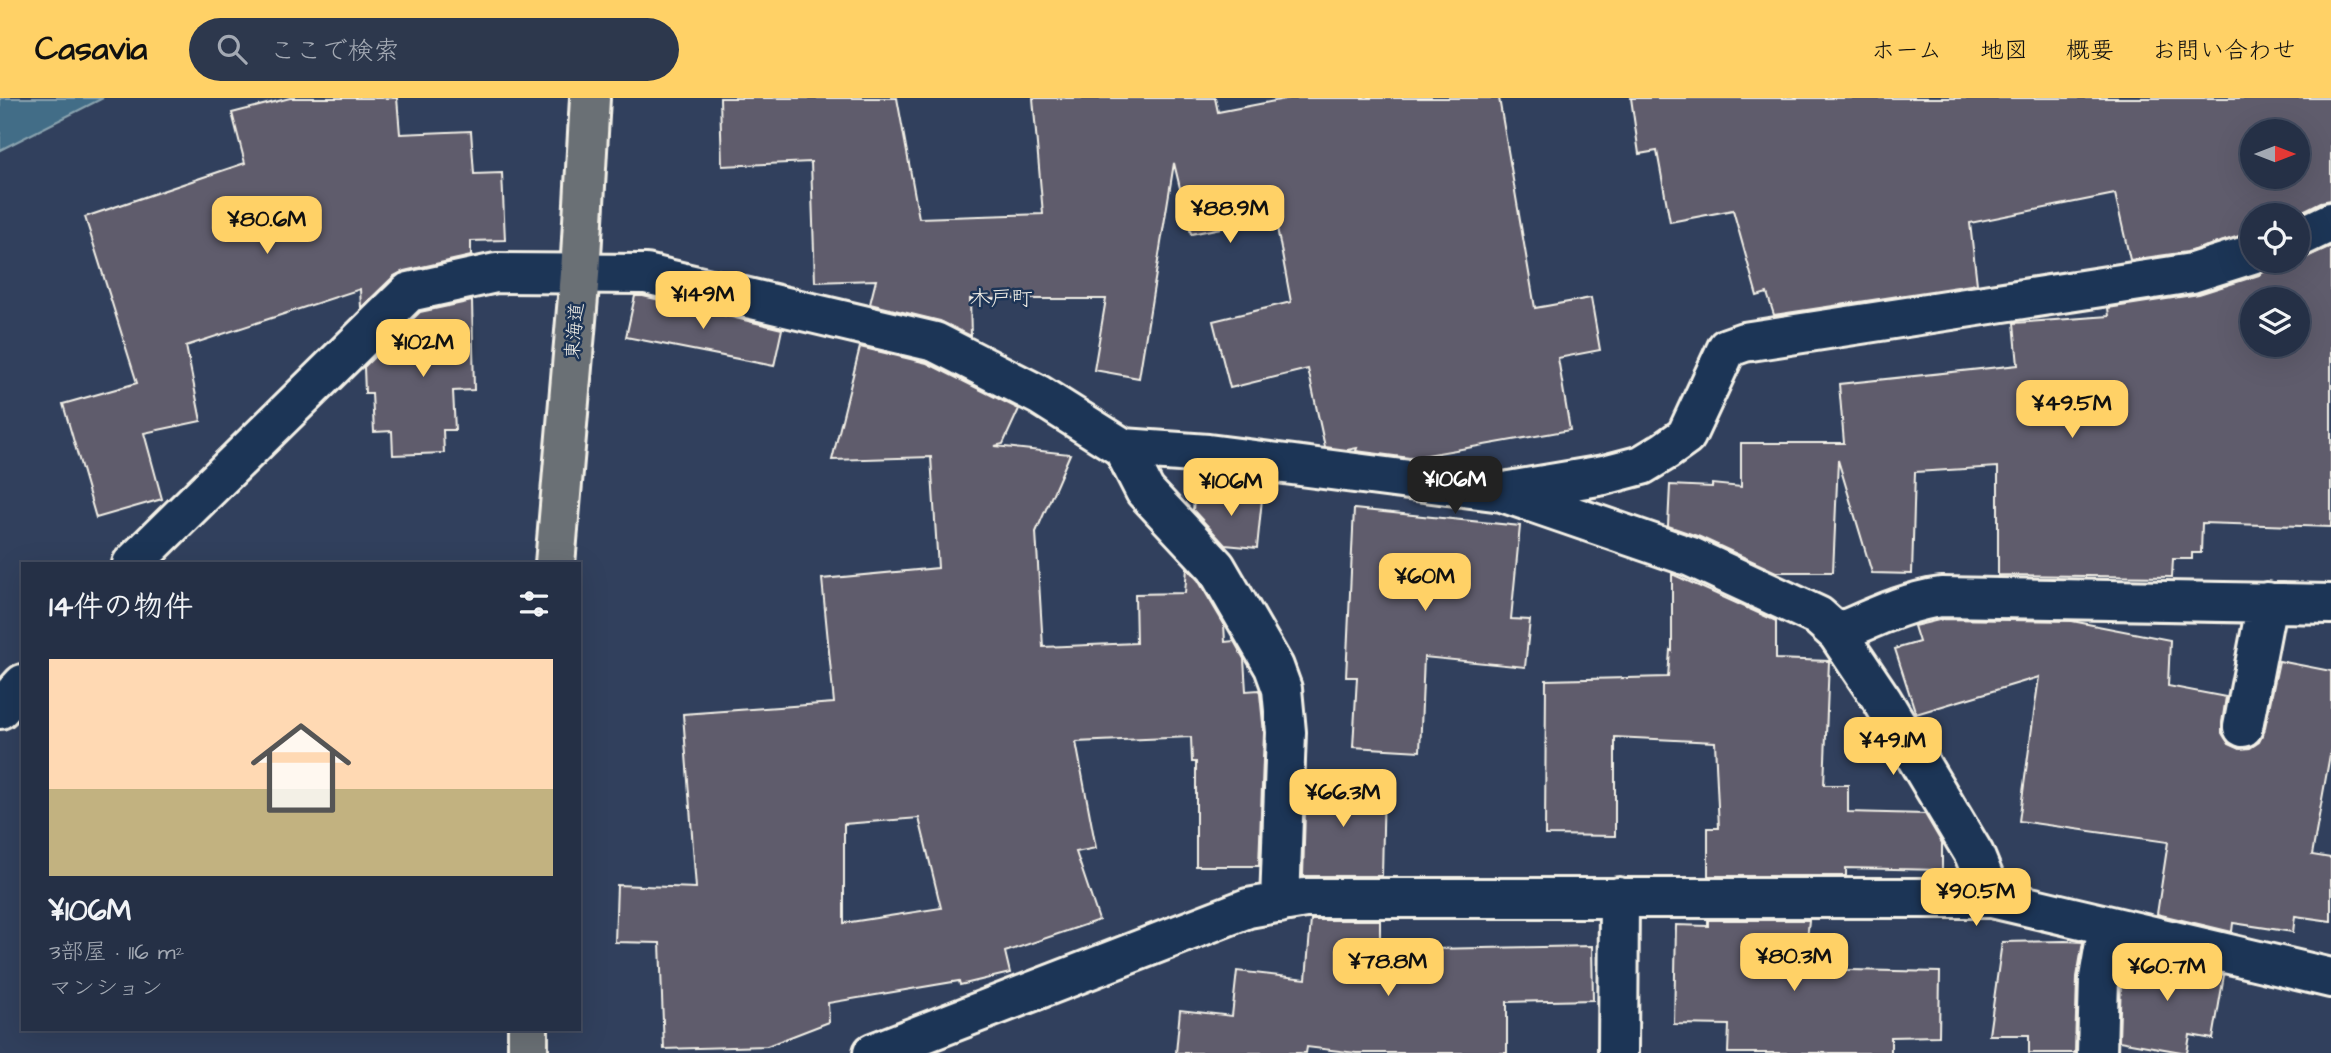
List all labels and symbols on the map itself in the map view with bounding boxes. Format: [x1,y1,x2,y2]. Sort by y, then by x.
north arrow [2240,119,2310,189]
pin: ¥88.9M [1173,186,1287,245]
pin: ¥80.6M [210,197,324,256]
pin: ¥149M [654,272,752,331]
district label: 木戸町 [970,284,1033,313]
street label: 東海道 [559,301,591,361]
pin: ¥102M [374,320,472,379]
pin: ¥49.5M [2015,380,2129,440]
pin: ¥106M [1406,456,1504,516]
pin: ¥106M [1182,458,1280,518]
pin: ¥60M [1384,554,1466,613]
pin: ¥49.1M [1836,718,1950,777]
pin: ¥66.3M [1286,770,1400,829]
pin: ¥90.5M [1919,868,2033,928]
pin: ¥80.3M [1737,934,1851,993]
pin: ¥78.8M [1331,939,1445,998]
pin: ¥60.7M [2110,944,2224,1003]

